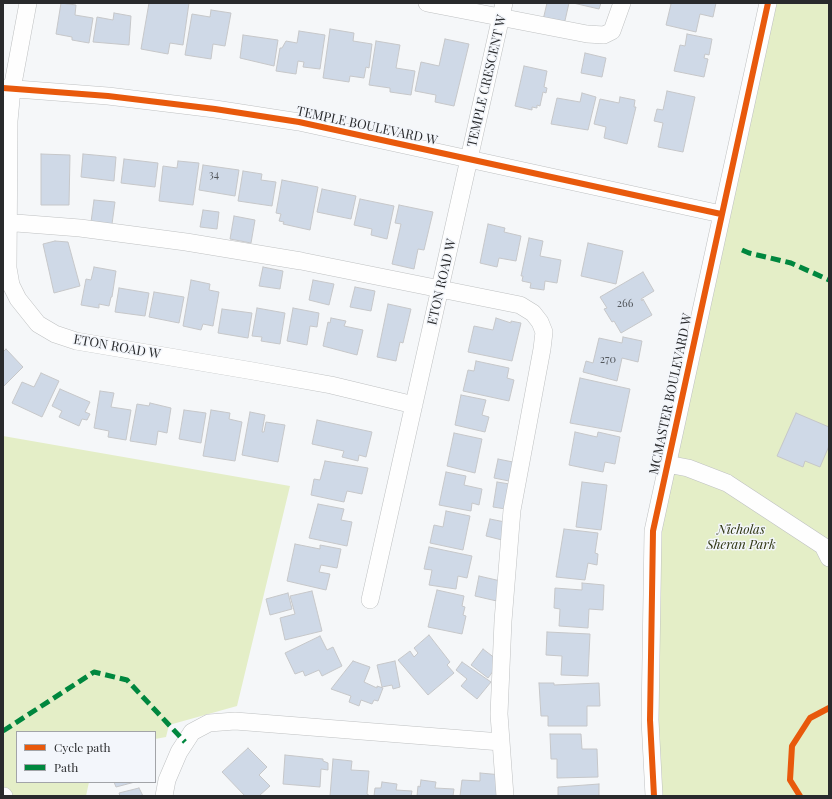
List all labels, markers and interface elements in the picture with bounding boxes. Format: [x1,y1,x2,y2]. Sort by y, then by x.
street label: TEMPLE CRESCENT W [464,13,510,149]
street label: TEMPLE BOULEVARD W [295,103,439,149]
house number: 34 [209,168,219,182]
street label: ETON ROAD W [424,237,460,327]
house number: 266 [617,297,633,311]
street label: MCMASTER BOULEVARD W [646,312,696,476]
street label: ETON ROAD W [72,332,162,362]
house number: 270 [600,353,616,367]
park label: Nicholas Sheran Park [706,522,776,553]
legend [16,731,156,783]
text: Cycle path [54,739,111,755]
text: Path [54,759,78,775]

